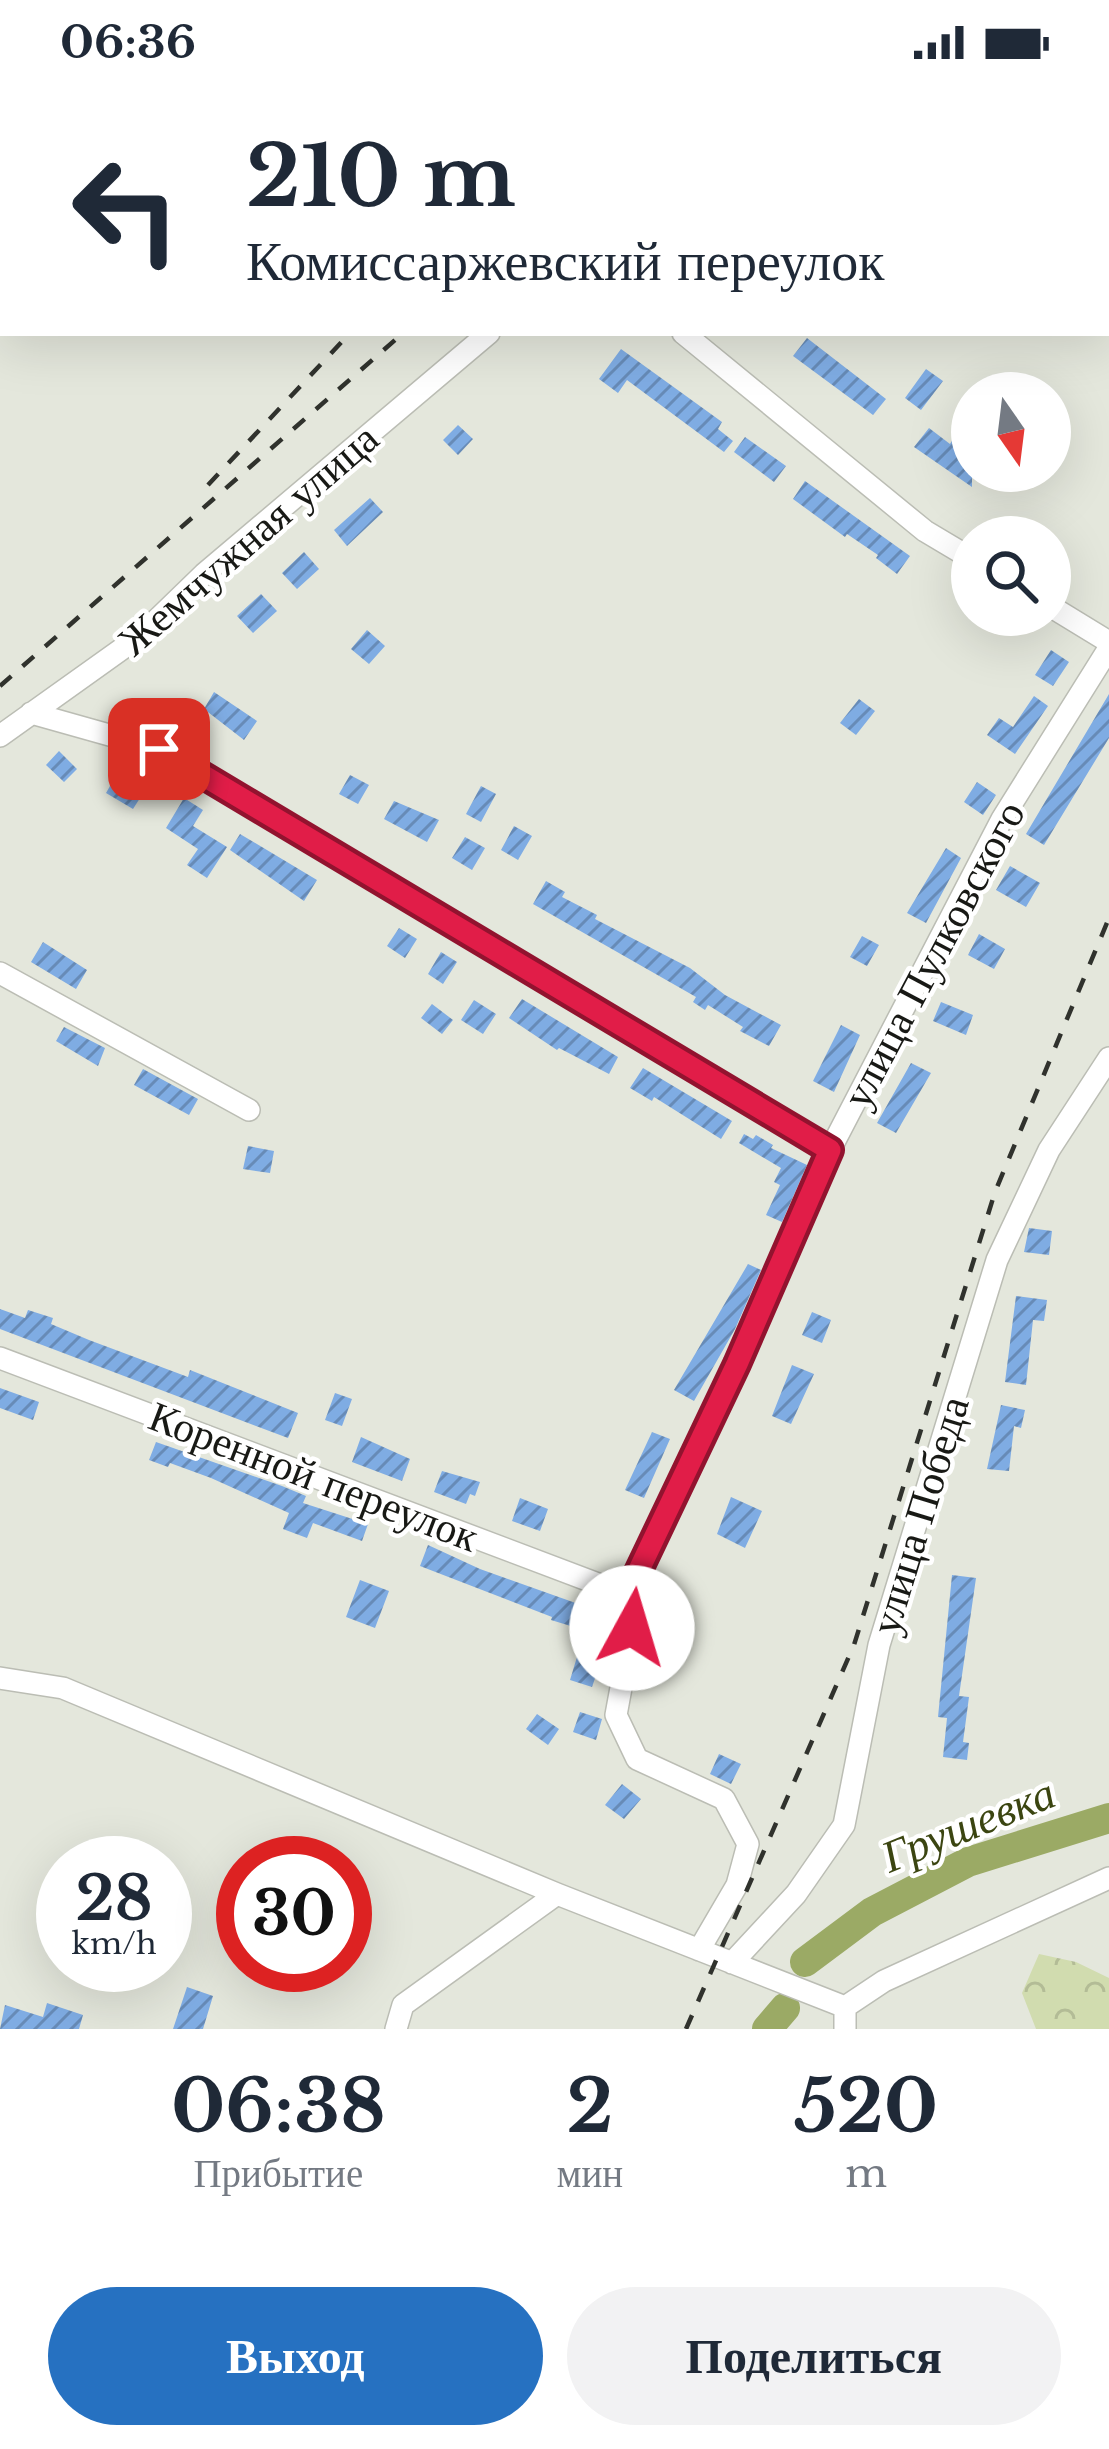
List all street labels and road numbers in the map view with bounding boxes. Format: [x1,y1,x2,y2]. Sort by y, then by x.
street label: Жемчужная улица [107,412,389,666]
street label: улица Пулковского [830,792,1036,1116]
street label: Коренной переулок [142,1389,486,1563]
street label: улица Победа [858,1389,980,1640]

